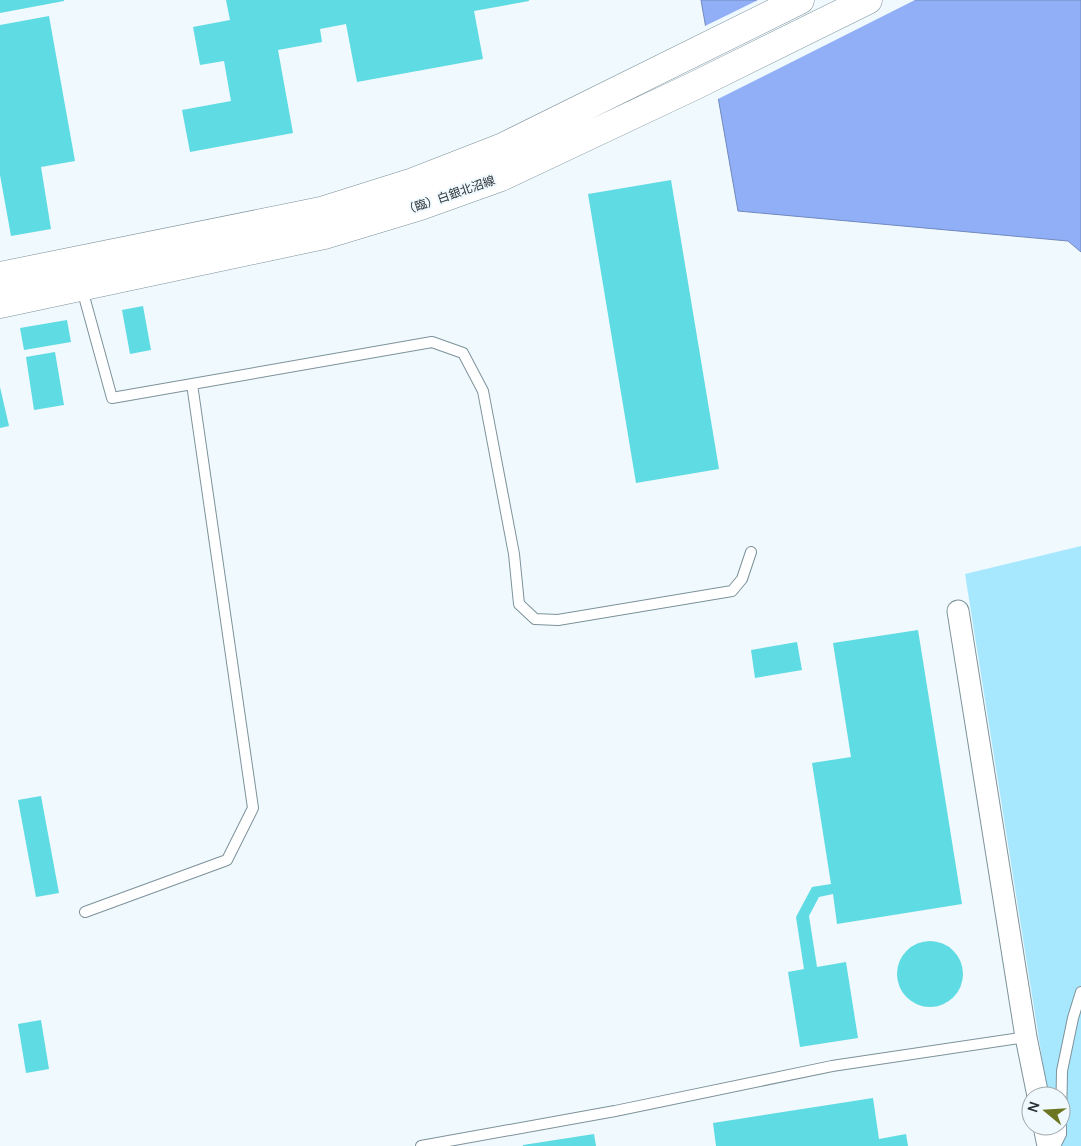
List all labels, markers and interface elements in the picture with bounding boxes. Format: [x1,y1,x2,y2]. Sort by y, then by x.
street label: （臨）白銀北沼線 [401,171,497,219]
north arrow [1021,1086,1071,1136]
text: N [1023,1099,1044,1115]

